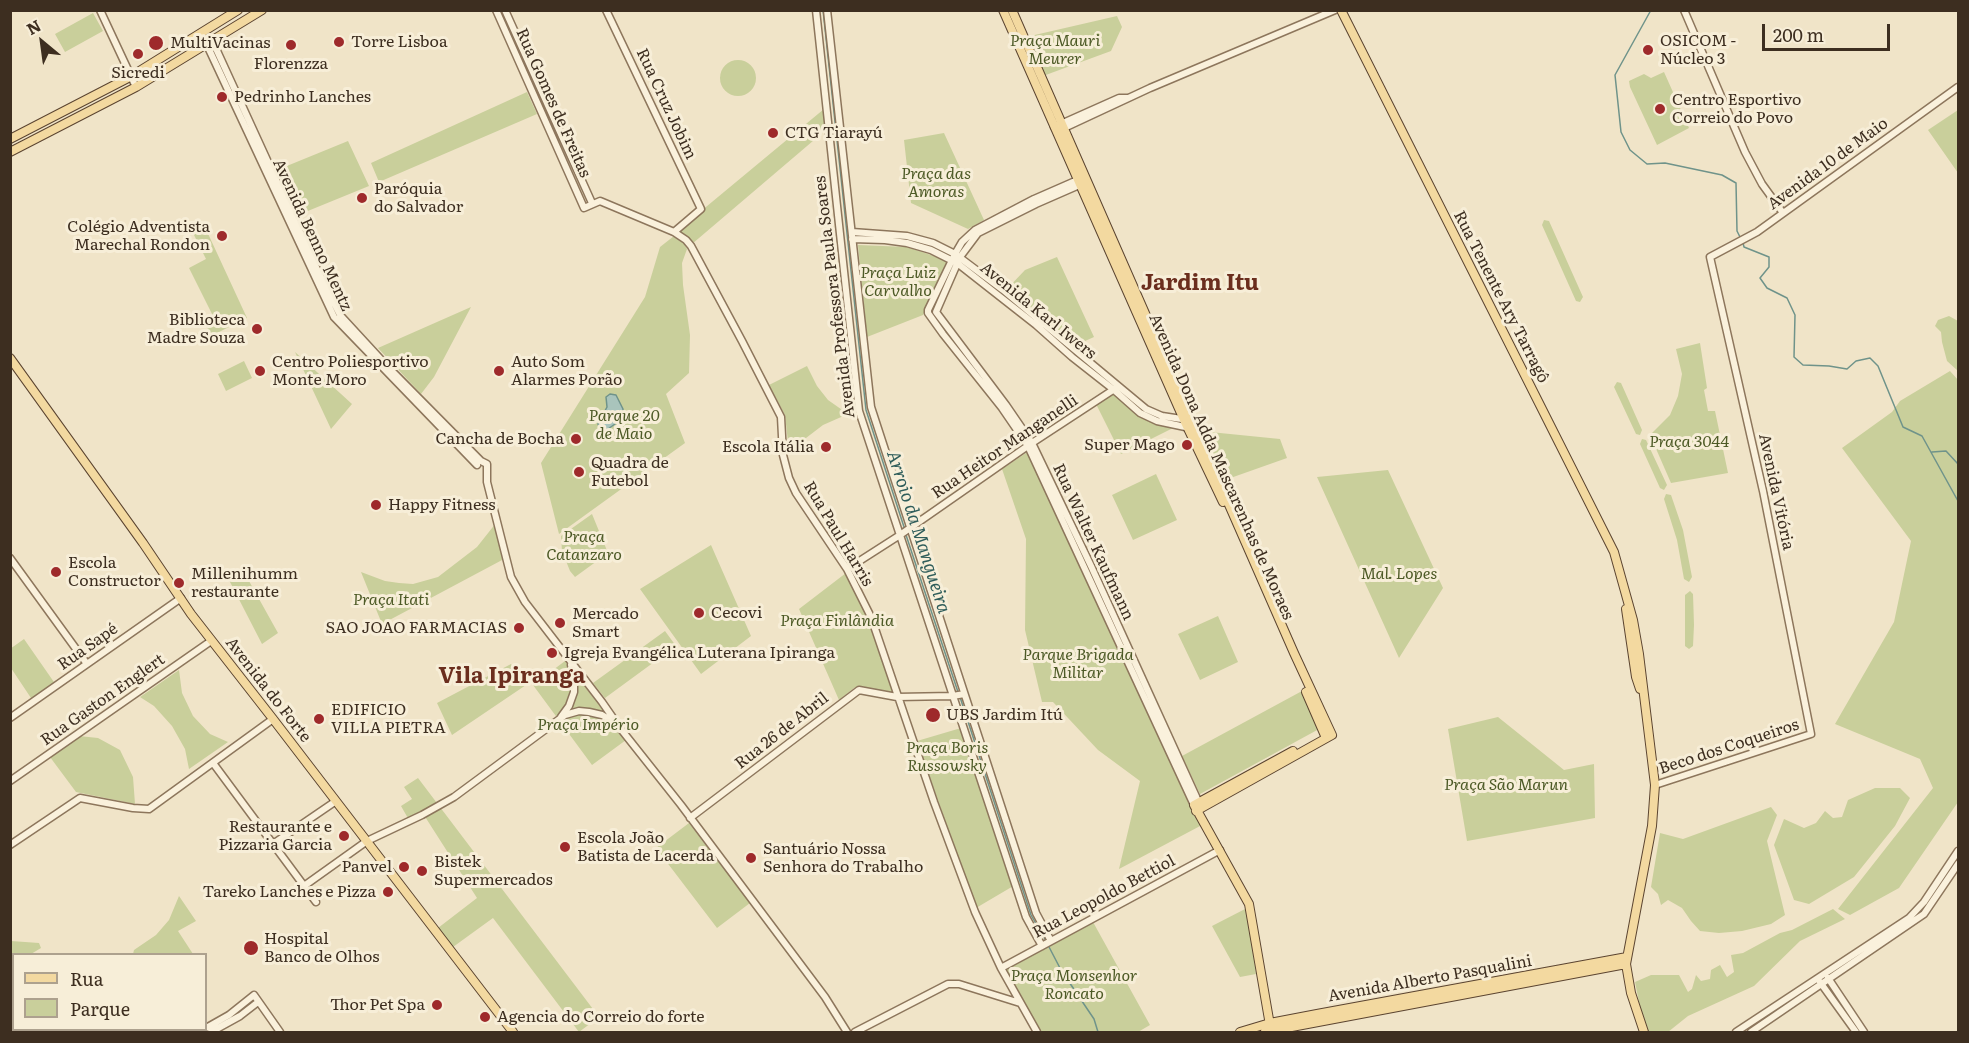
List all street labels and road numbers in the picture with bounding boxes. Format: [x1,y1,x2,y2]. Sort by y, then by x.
street label: Rua Gomes de Freitas [511,25,595,181]
street label: Rua Cruz Jobim [632,45,700,163]
street label: Avenida 10 de Maio [1764,114,1892,214]
street label: Avenida Benno Mentz [268,156,356,314]
street label: Avenida Professora Paula Soares [811,175,859,419]
street label: Rua Tenente Ary Tarragô [1449,208,1553,386]
street label: Avenida Karl Iwers [976,258,1100,364]
street label: Avenida Dona Adda Mascarenhas de Moraes [1145,311,1297,623]
street label: Rua Heitor Manganelli [928,391,1082,503]
street label: Avenida Vitória [1754,432,1798,552]
street label: Rua Walter Kaufmann [1048,461,1138,623]
street label: Rua Paul Harris [799,478,877,590]
street label: Rua Sapé [54,619,122,675]
street label: Avenida do Forte [221,634,315,746]
street label: Rua Gaston Englert [37,650,169,750]
street label: Rua 26 de Abril [732,689,832,773]
street label: Beco dos Coqueiros [1657,715,1801,779]
street label: Rua Leopoldo Bettiol [1030,851,1178,943]
street label: Avenida Alberto Pasqualini [1327,952,1533,1006]

